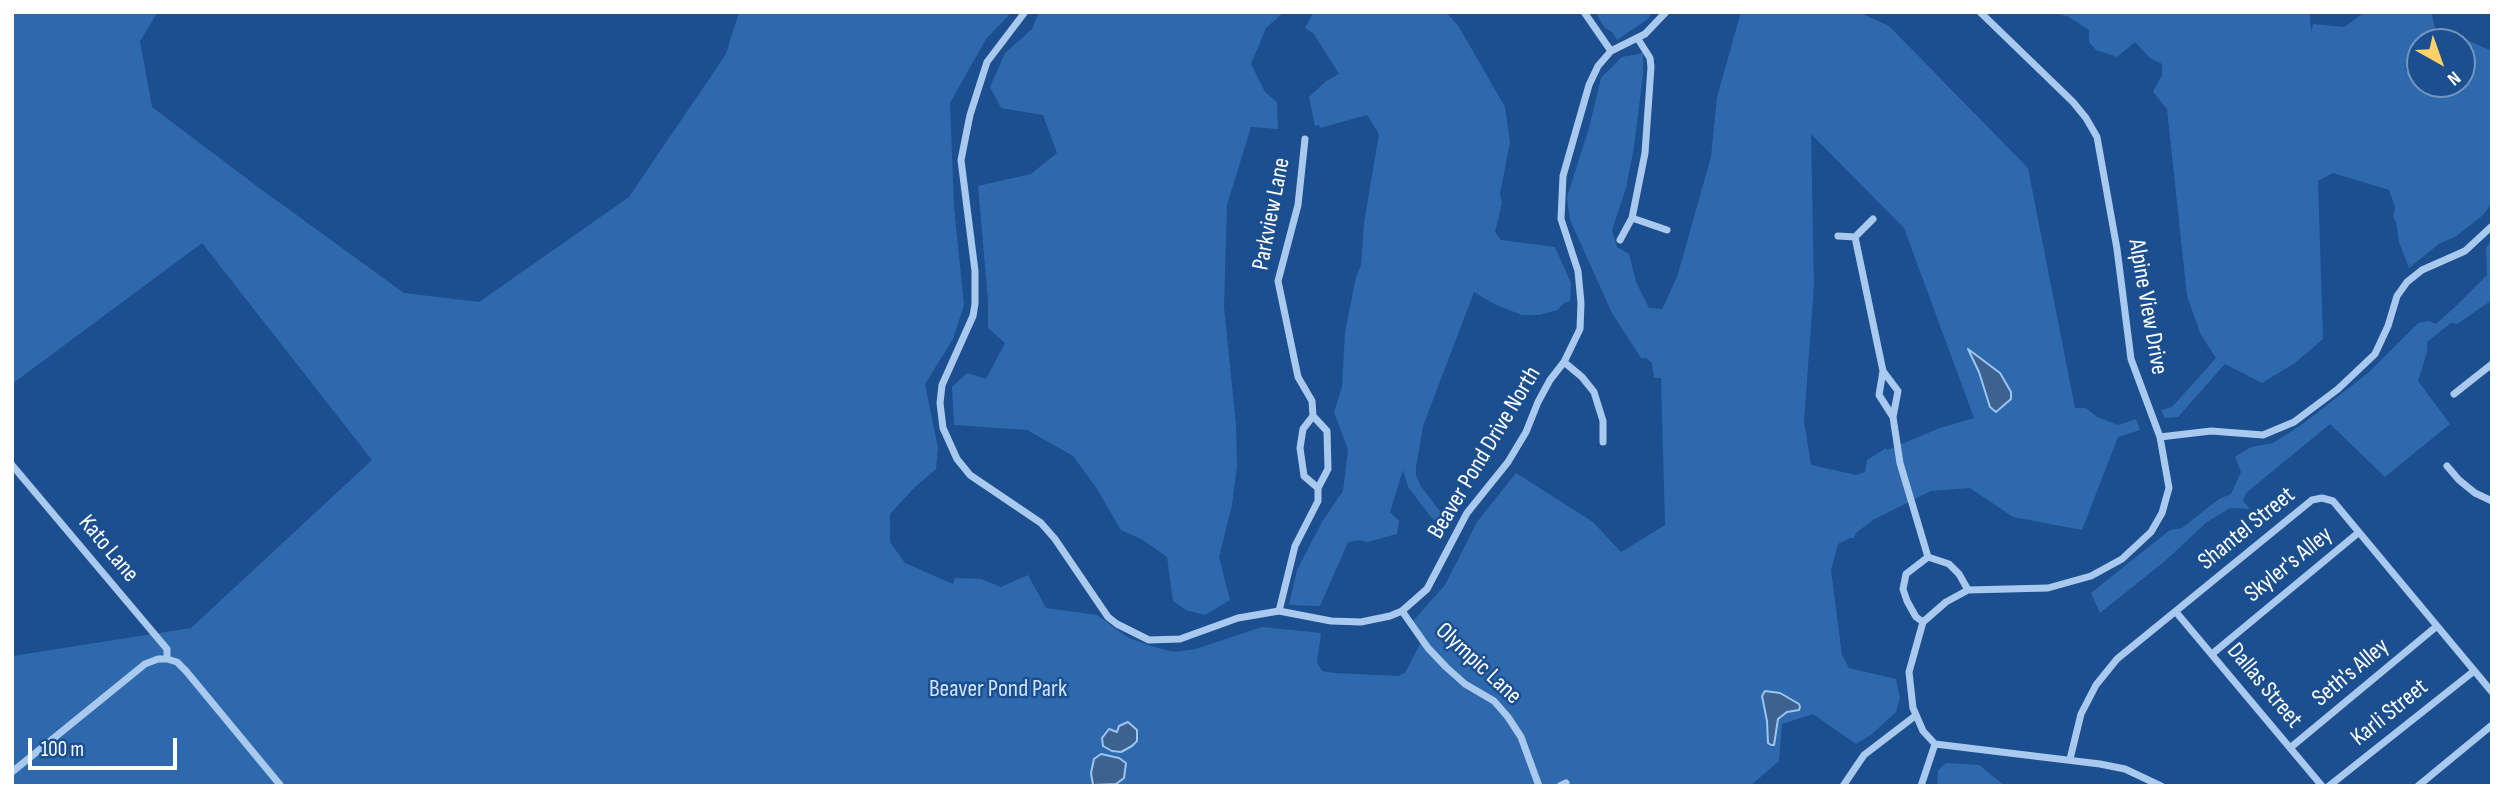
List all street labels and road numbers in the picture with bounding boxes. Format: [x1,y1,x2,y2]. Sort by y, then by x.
street label: Parkview Lane [1247,155,1297,273]
street label: Alpine View Drive [2121,237,2173,377]
street label: Beaver Pond Drive North [1422,362,1548,544]
street label: Shantel Street [2193,481,2301,577]
street label: Kato Lane [72,510,144,588]
street label: Skyler's Alley [2239,521,2339,609]
street label: Olympic Lane [1429,617,1527,711]
street label: Seth's Alley [2307,633,2395,713]
street label: Dallas Street [2220,638,2308,734]
street label: Karli Street [2346,673,2434,753]

